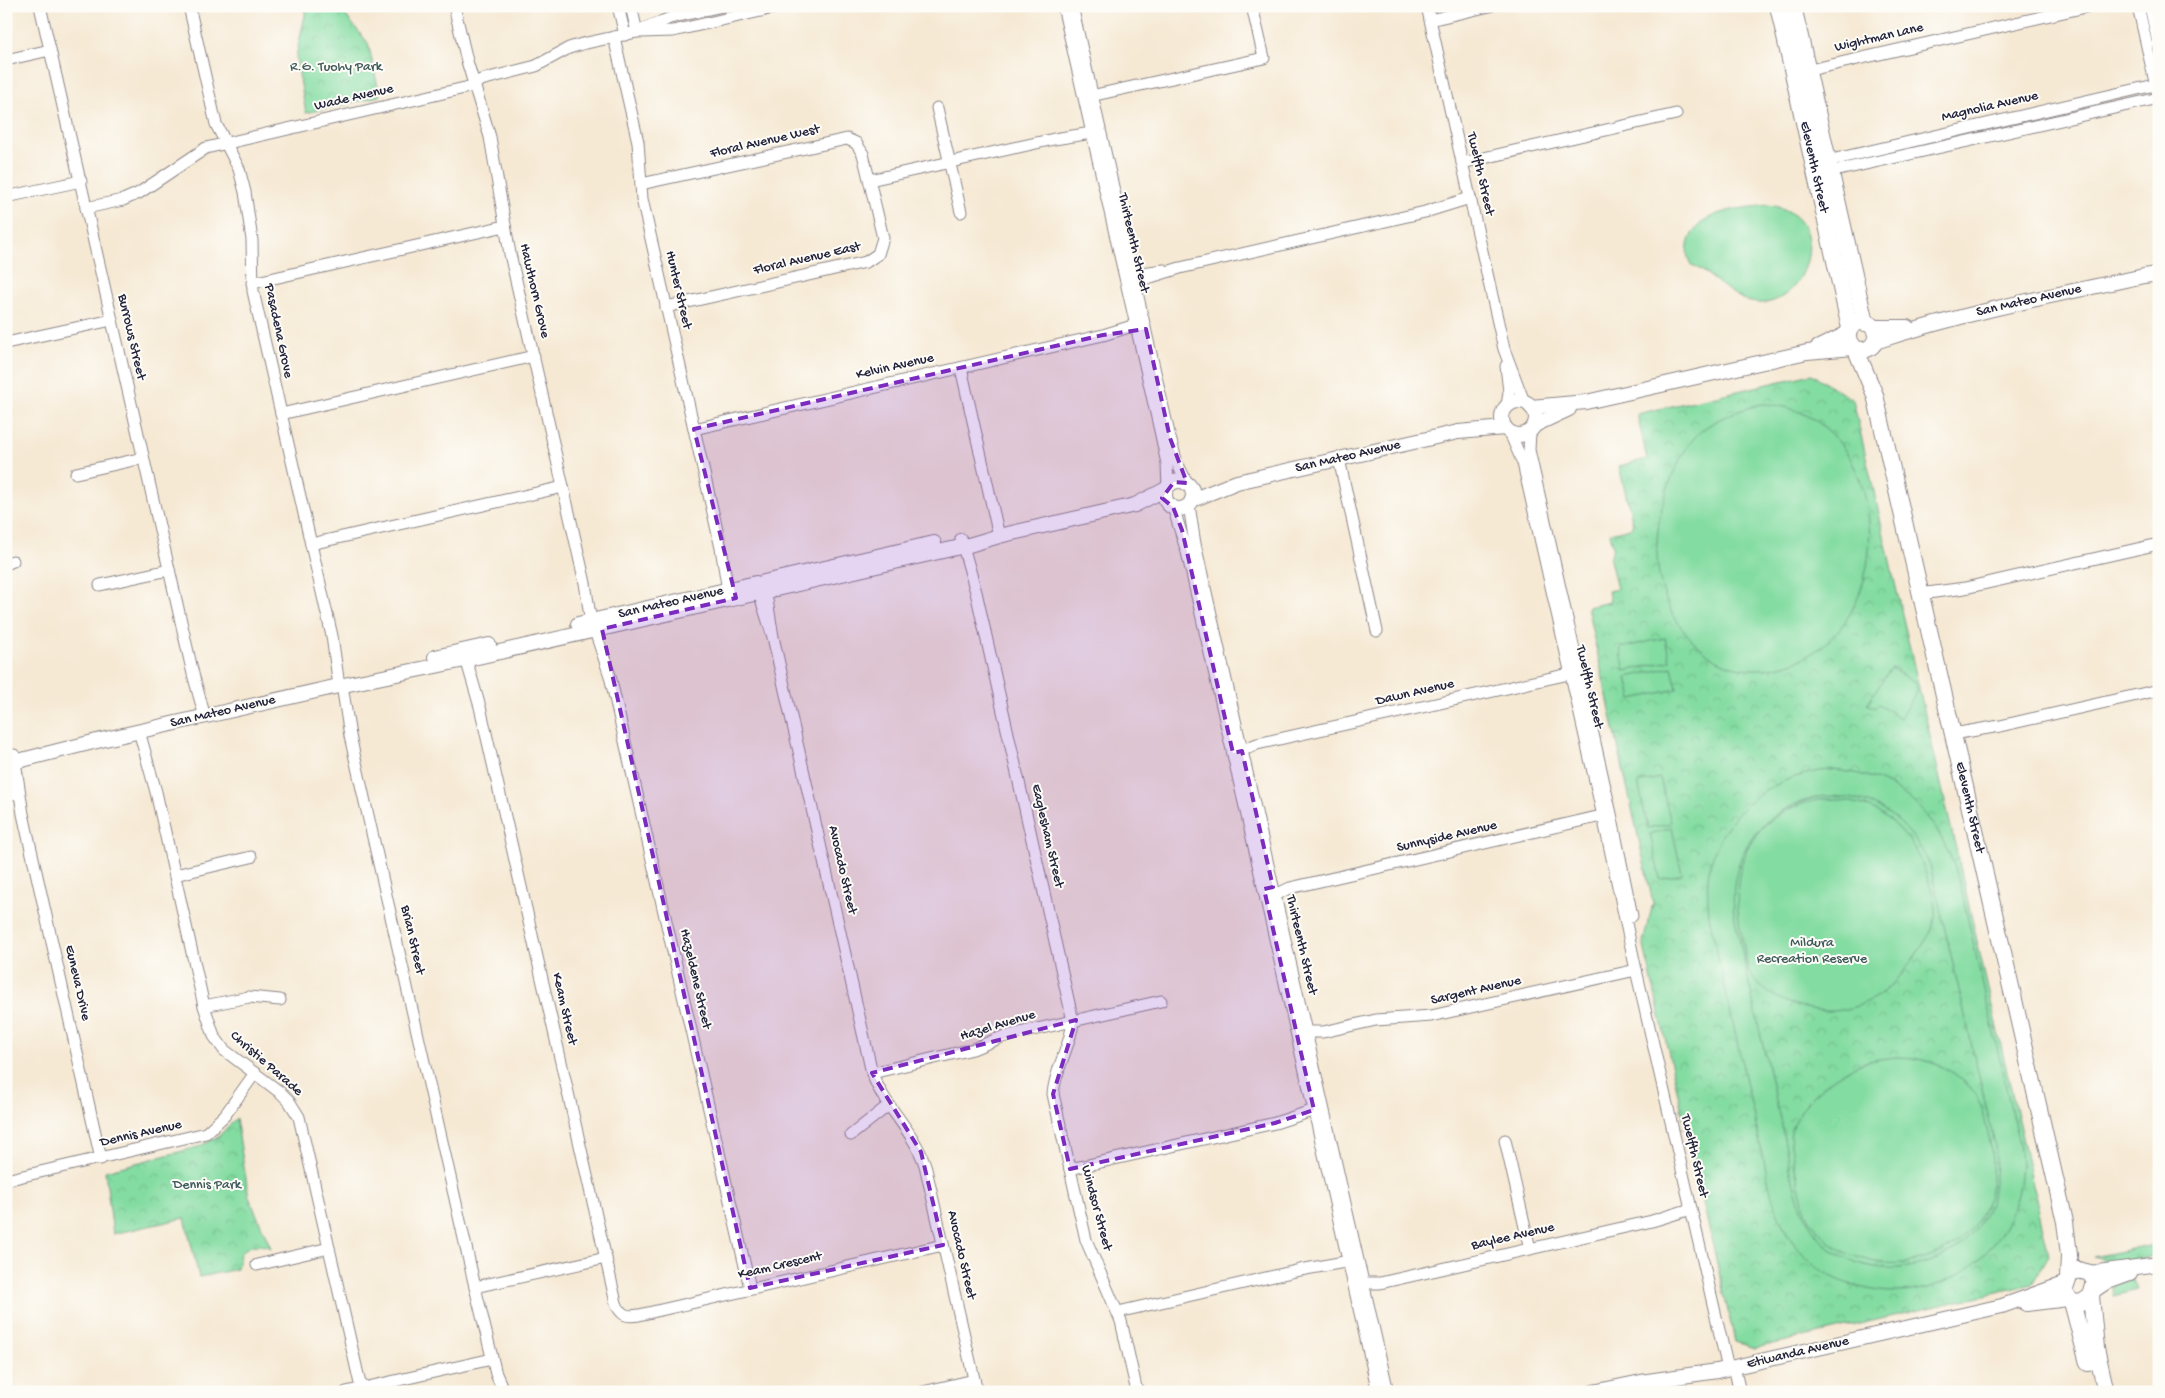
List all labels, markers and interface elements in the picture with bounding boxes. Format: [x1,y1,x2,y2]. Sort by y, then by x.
street label: Wightman Lane [1833,19,1926,56]
park label: R.G. Tuohy Park [290,59,384,76]
street label: Wade Avenue [313,80,396,115]
street label: Magnolia Avenue [1940,87,2041,126]
street label: Eleventh Street [1796,120,1833,216]
street label: Floral Avenue West [708,121,823,163]
street label: Twelfth Street [1462,130,1498,218]
street label: Thirteenth Street [1113,191,1153,296]
street label: Floral Avenue East [751,238,863,280]
street label: Hawthorn Grove [515,242,553,341]
street label: Hunter Street [661,249,696,332]
street label: San Mateo Avenue [1975,280,2084,321]
street label: Pasadena Grove [259,281,296,380]
street label: Burrows Street [113,291,149,383]
street label: Kelvin Avenue [854,350,936,384]
street label: San Mateo Avenue [1294,436,1403,477]
street label: San Mateo Avenue [617,582,726,623]
street label: Twelfth Street [1571,643,1607,731]
street label: Dawn Avenue [1373,676,1457,710]
street label: San Mateo Avenue [169,691,278,732]
street label: Eleventh Street [1951,760,1989,856]
street label: Eaglesham Street [1027,783,1067,891]
street label: Sunnyside Avenue [1395,817,1500,857]
street label: Avocado Street [824,824,861,917]
street label: Thirteenth Street [1281,893,1321,998]
street label: Brian Street [396,903,428,977]
street label: Hazeldene Street [675,927,715,1032]
park label: Mildura Recreation Reserve [1757,935,1868,968]
street label: Euneva Drive [60,944,94,1023]
street label: Keam Street [547,971,581,1048]
street label: Sargent Avenue [1429,972,1524,1010]
street label: Hazel Avenue [958,1006,1038,1045]
street label: Christie Parade [226,1028,307,1101]
street label: Twelfth Street [1676,1112,1712,1200]
street label: Dennis Avenue [98,1116,184,1152]
street label: Windsor Street [1076,1163,1116,1254]
park label: Dennis Park [172,1177,243,1194]
street label: Avocado Street [943,1209,980,1302]
street label: Baylee Avenue [1469,1219,1557,1255]
street label: Keam Crescent [737,1248,825,1284]
street label: Etiwanda Avenue [1745,1333,1851,1373]

